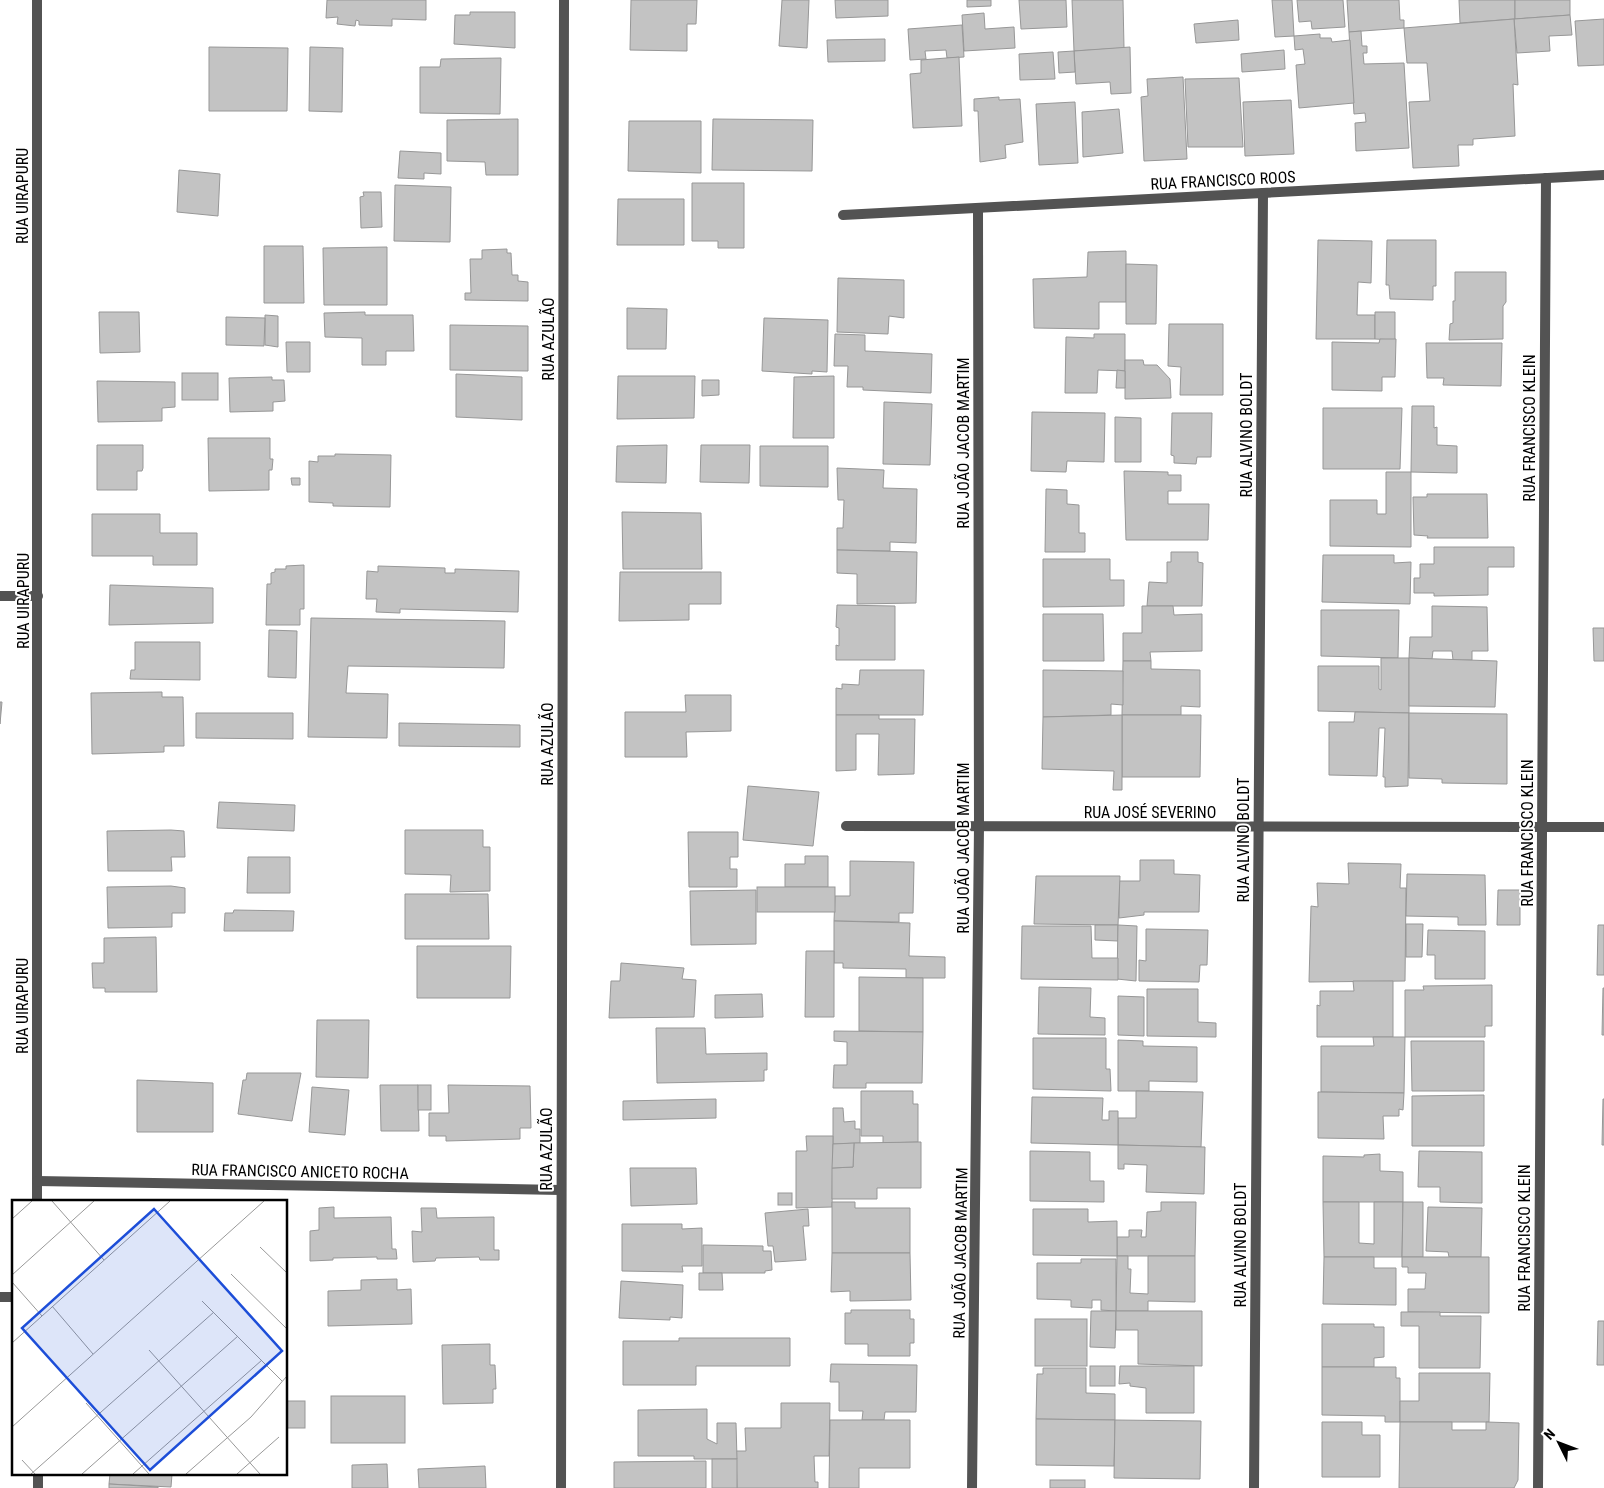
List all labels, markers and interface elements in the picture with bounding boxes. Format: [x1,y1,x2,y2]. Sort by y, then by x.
street label: RUA UIRAPURU [13,148,32,244]
street label: RUA FRANCISCO ROOS [1150,167,1296,194]
street label: RUA AZULÃO [538,297,558,381]
street label: RUA FRANCISCO KLEIN [1520,354,1539,502]
street label: RUA JOÃO JACOB MARTIM [953,357,973,529]
street label: RUA ALVINO BOLDT [1237,372,1256,498]
street label: RUA UIRAPURU [14,553,33,649]
street label: RUA AZULÃO [537,702,557,786]
street label: RUA FRANCISCO KLEIN [1518,759,1537,907]
street label: RUA JOÃO JACOB MARTIM [953,762,973,934]
street label: RUA ALVINO BOLDT [1234,777,1253,903]
street label: RUA JOSÉ SEVERINO [1084,803,1216,822]
street label: RUA UIRAPURU [13,958,32,1054]
street label: RUA AZULÃO [536,1107,556,1191]
street label: RUA FRANCISCO ANICETO ROCHA [191,1160,409,1183]
street label: RUA FRANCISCO KLEIN [1515,1164,1534,1312]
street label: RUA JOÃO JACOB MARTIM [949,1167,971,1339]
street label: RUA ALVINO BOLDT [1231,1182,1250,1308]
inset map [12,1200,288,1476]
north arrow [1534,1418,1584,1468]
text: N [1541,1426,1558,1443]

